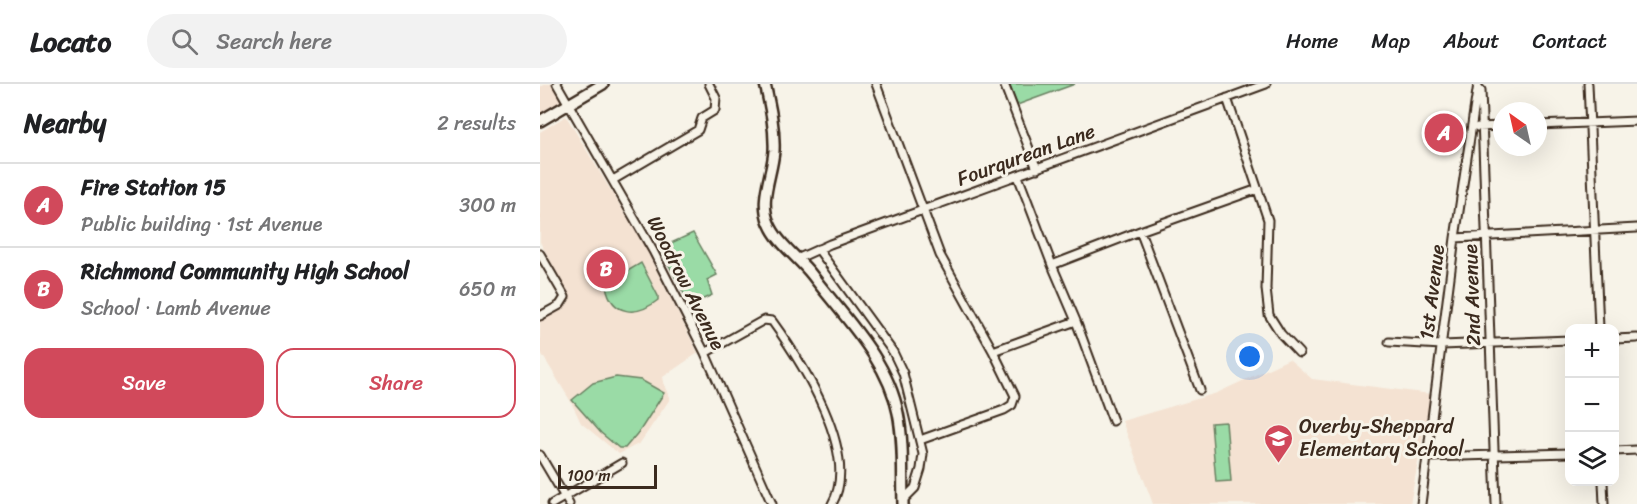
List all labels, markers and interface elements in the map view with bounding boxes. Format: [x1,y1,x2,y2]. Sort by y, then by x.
search box [147,14,567,68]
text: Locato [30,17,111,66]
text: Search here [216,22,332,61]
text: Home [1286,22,1338,60]
text: Map [1371,22,1410,60]
text: About [1443,22,1500,60]
text: Contact [1533,22,1607,60]
icon: search [168,25,201,58]
text: Nearby [24,100,106,146]
north arrow [1493,102,1547,156]
text: 2 results [437,106,516,141]
pin: A [1424,110,1464,156]
street label: Fourqurean Lane [952,114,1100,196]
text: Fire Station 15 [81,168,226,207]
text: A [37,188,50,223]
text: 300 m [459,188,516,223]
text: Public building · 1st Avenue [81,207,322,242]
street label: Woodrow Avenue [637,209,735,357]
street label: 1st Avenue [1409,242,1455,342]
street label: 2nd Avenue [1453,243,1491,347]
pin: B [586,246,626,291]
text: Richmond Community High School [81,252,409,291]
text: B [37,272,50,307]
text: 650 m [459,272,516,307]
text: School · Lamb Avenue [81,291,271,326]
map controls [1565,324,1619,486]
button: + [1565,324,1619,378]
your location [1235,342,1264,371]
button: Save [24,348,264,418]
button: Share [276,348,516,418]
button: − [1565,378,1619,432]
place label: Overby-Sheppard Elementary School [1299,409,1464,467]
school or university icon: Overby-Sheppard Elementary School [1262,422,1294,464]
button: layers [1565,432,1619,486]
text: 100 m [567,461,611,490]
scale bar [558,462,657,490]

